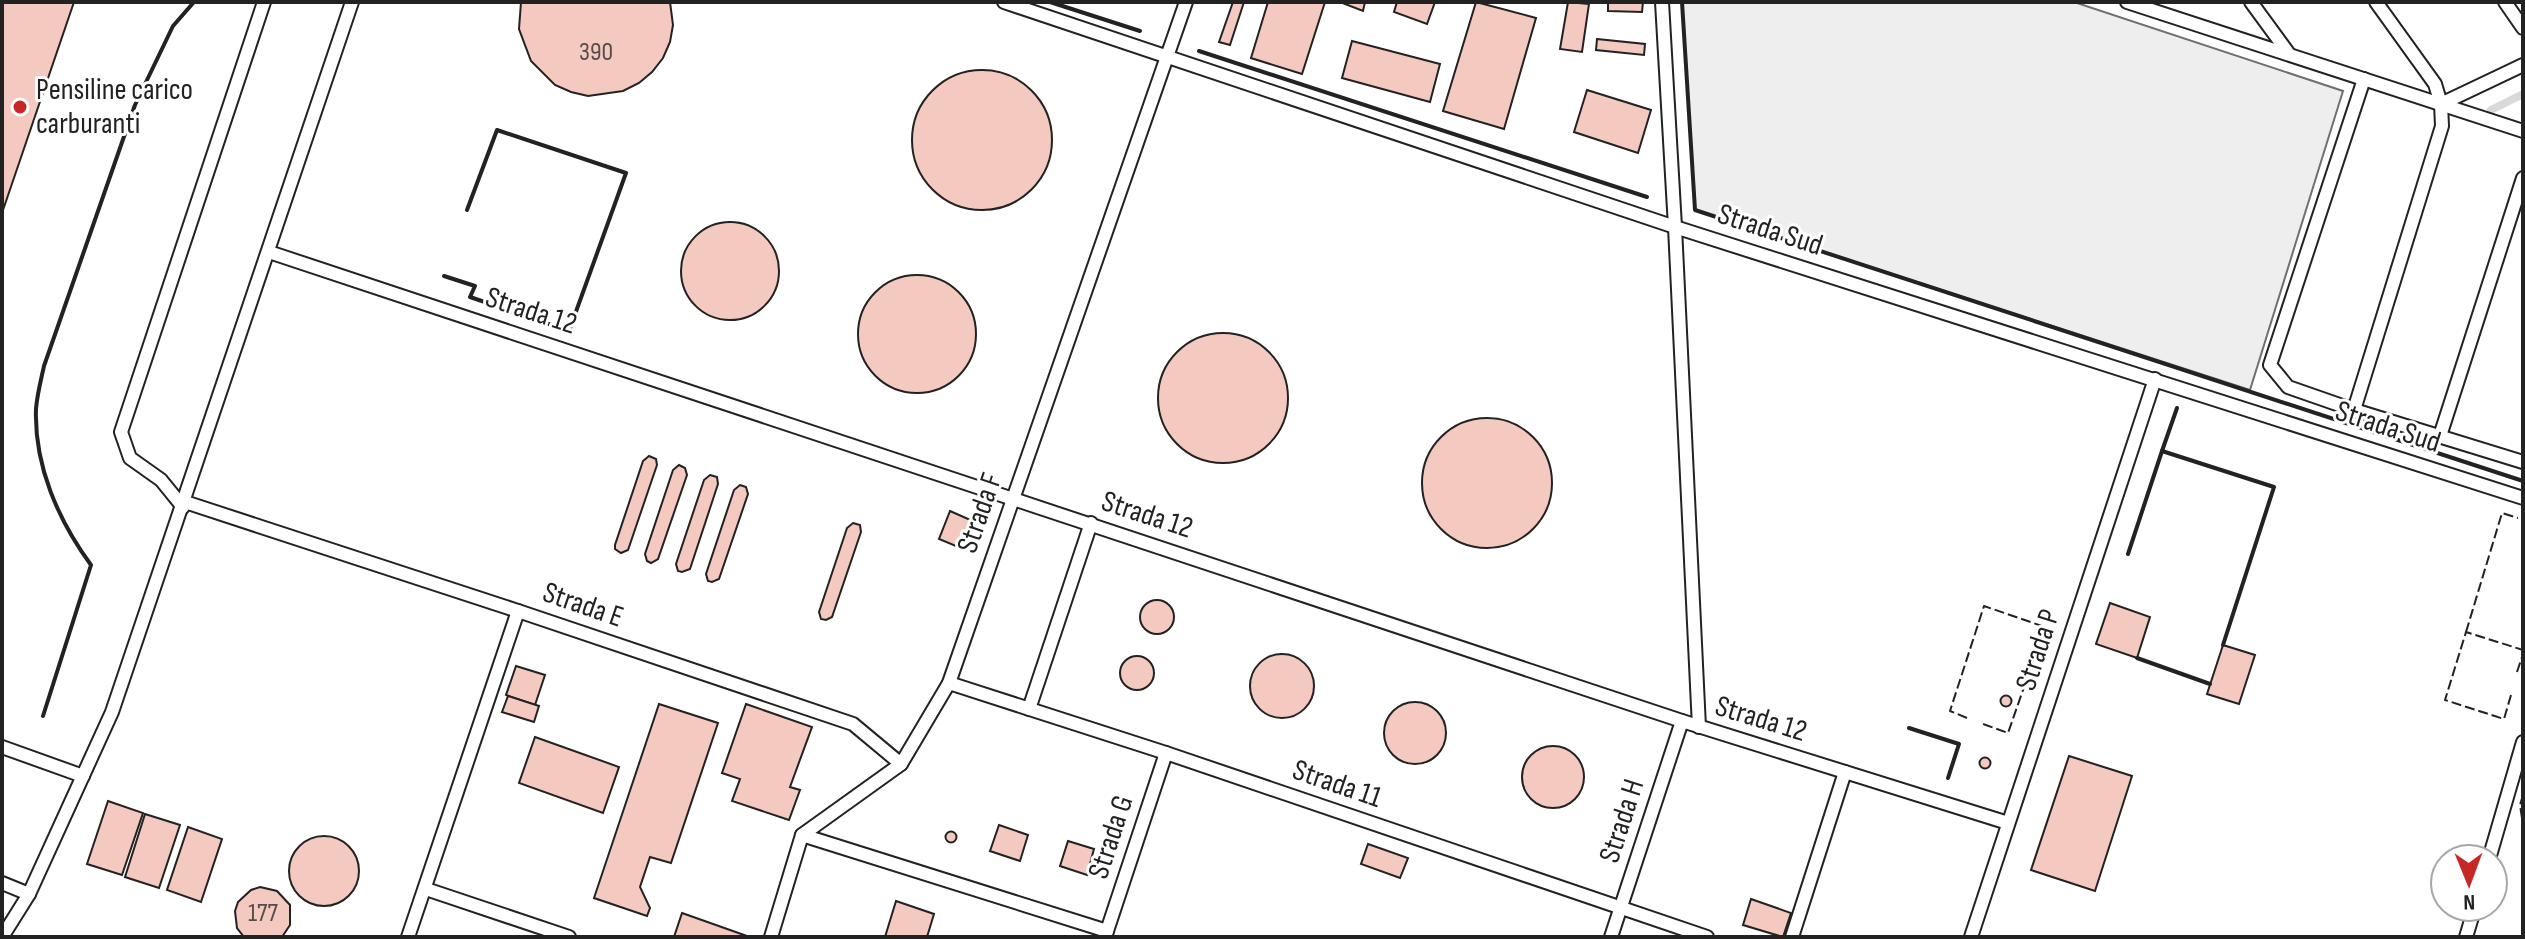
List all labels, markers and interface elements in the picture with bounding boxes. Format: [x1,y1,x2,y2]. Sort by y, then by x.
house number: 390 [579,37,613,68]
place label: Pensiline carico carburanti [36,72,193,142]
marker: Pensiline carico carburanti [11,98,29,116]
street label: Strada Sud [1713,196,1827,264]
street label: Strada 12 [481,279,581,343]
street label: Strada Sud [2331,393,2445,461]
street label: Strada F [950,468,1010,558]
street label: Strada 12 [1097,483,1197,547]
street label: Strada E [538,574,628,636]
street label: Strada P [2008,605,2068,695]
street label: Strada 12 [1711,688,1811,750]
street label: Strada 11 [1288,752,1387,816]
street label: Strada H [1592,775,1652,867]
street label: Strada G [1081,791,1141,883]
north arrow [2429,843,2509,923]
text: N [2463,888,2475,915]
house number: 177 [248,898,279,929]

